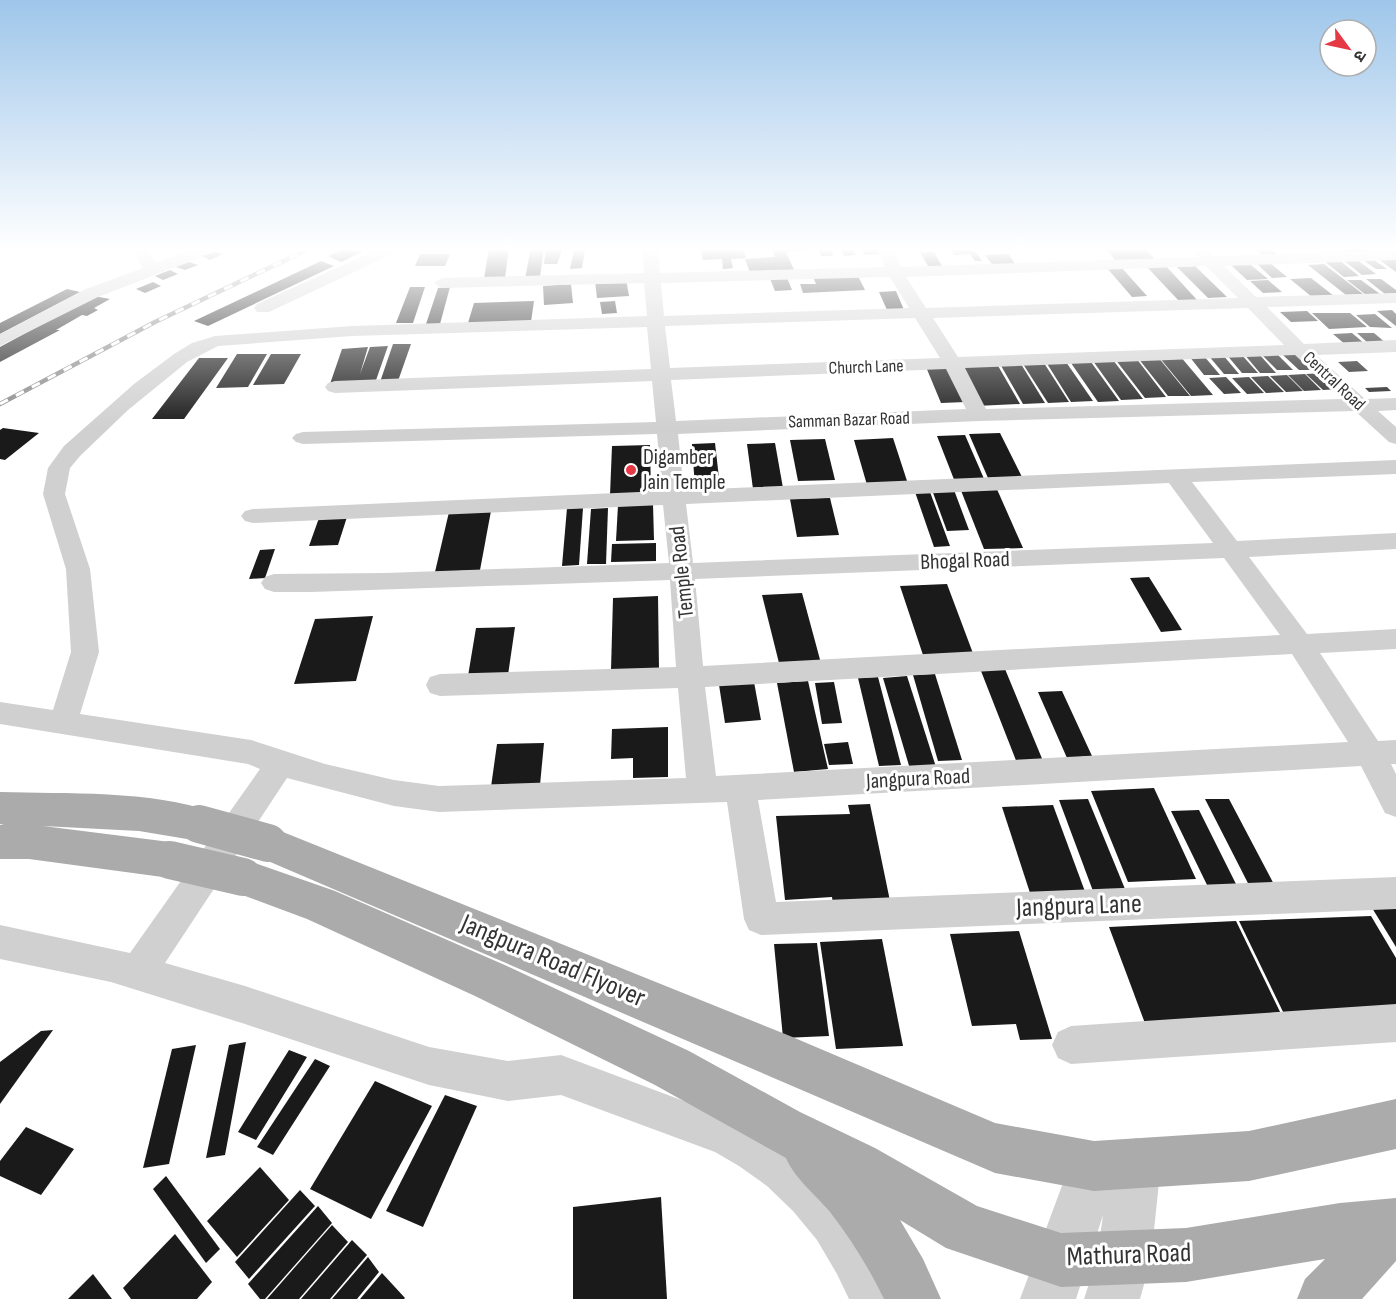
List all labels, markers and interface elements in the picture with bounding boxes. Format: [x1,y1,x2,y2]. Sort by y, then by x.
north arrow [1318,18,1378,78]
text: उ [1348,46,1370,65]
street label: Central Road [1299,347,1369,415]
street label: Church Lane [828,355,904,379]
street label: Samman Bazar Road [788,407,910,433]
place label: Digamber Jain Temple [642,444,725,496]
marker: Digamber Jain Temple [624,463,638,477]
street label: Temple Road [664,525,700,619]
street label: Bhogal Road [920,546,1010,576]
street label: Jangpura Road [864,763,971,795]
street label: Jangpura Lane [1015,888,1142,924]
street label: Jangpura Road Flyover [455,907,650,1014]
street label: Mathura Road [1066,1237,1192,1273]

